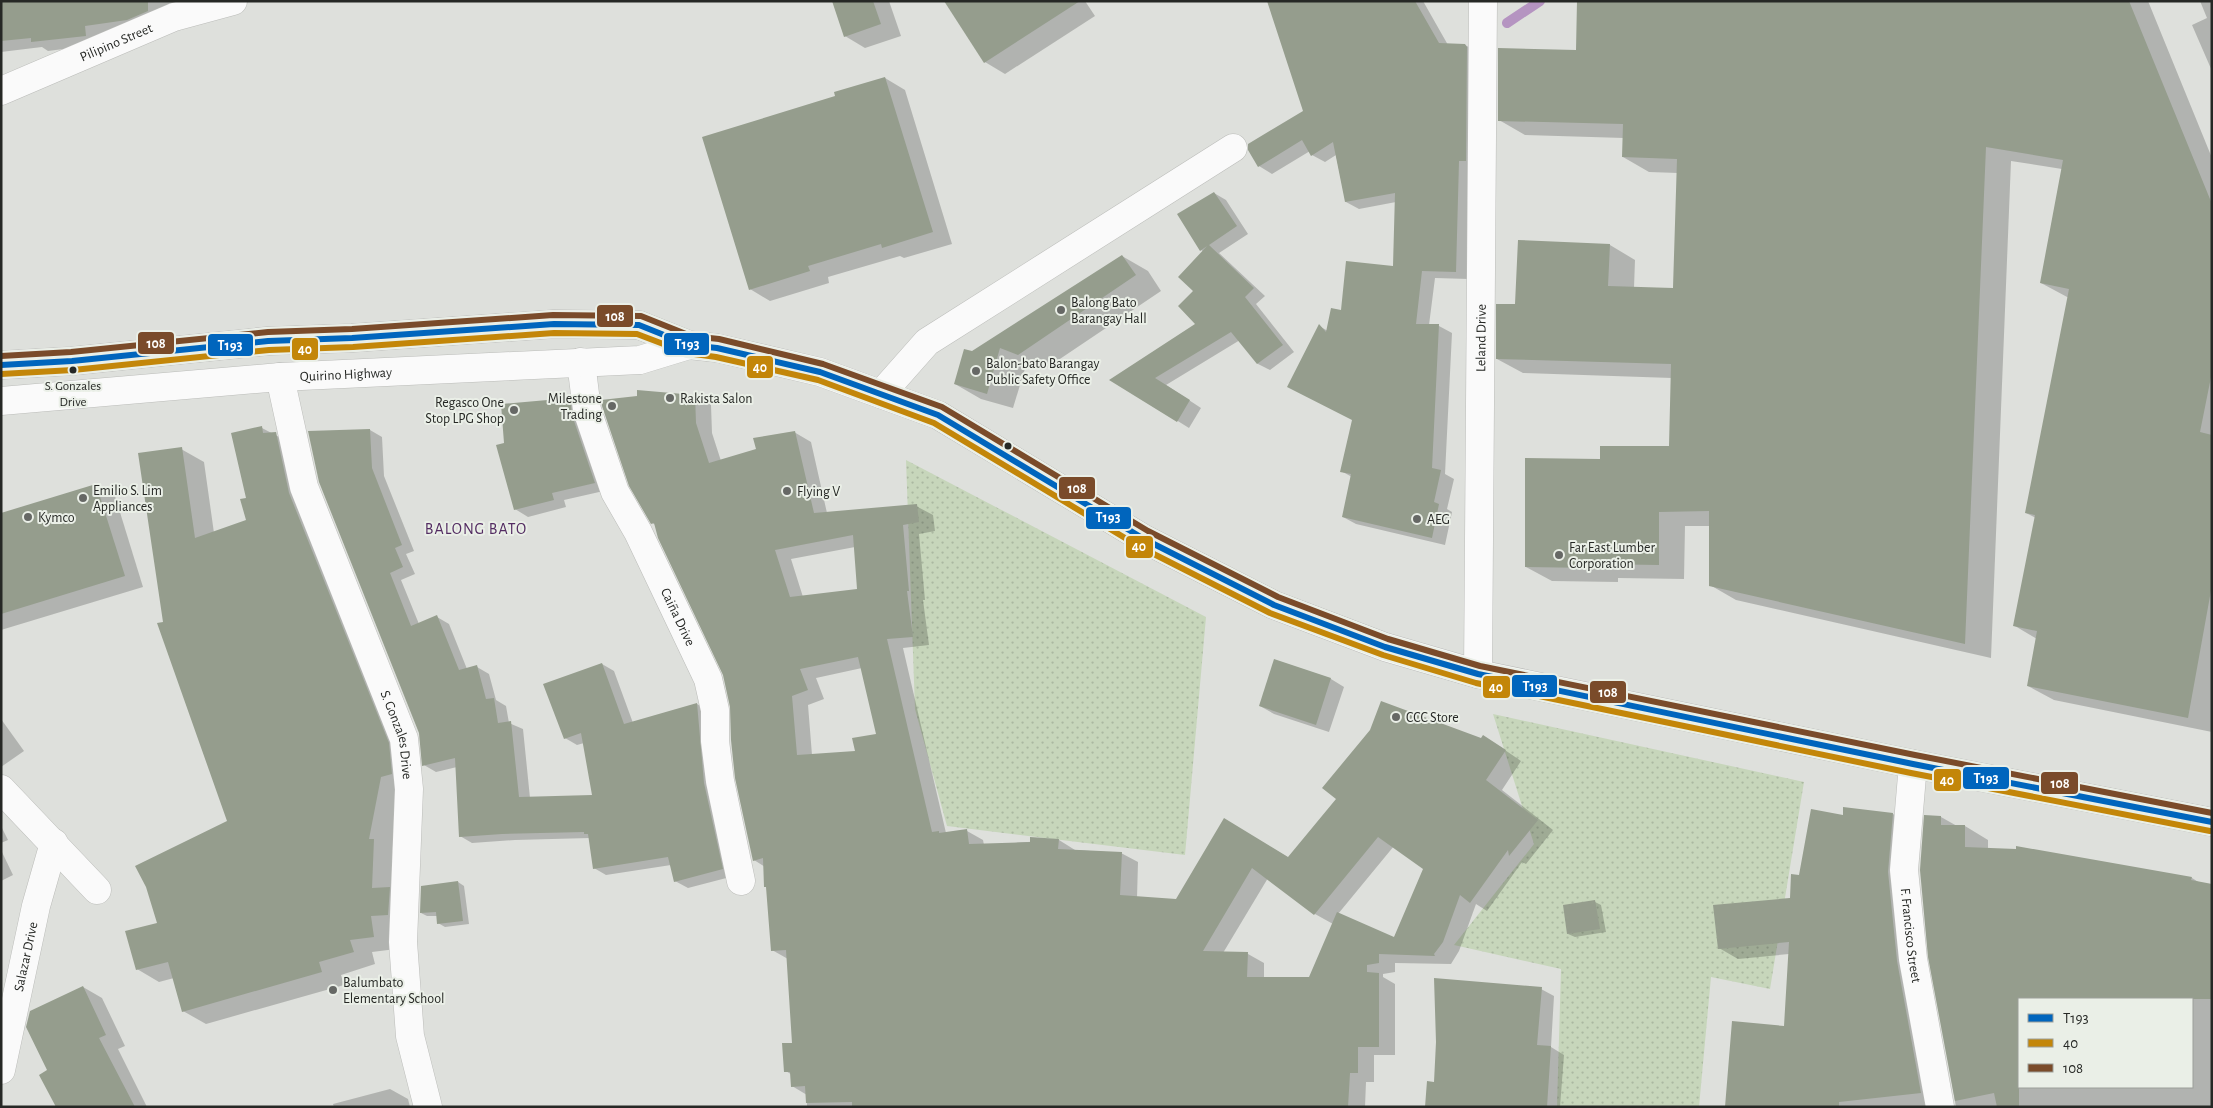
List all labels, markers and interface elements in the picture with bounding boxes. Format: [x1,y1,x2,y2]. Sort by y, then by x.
street label: Pilipino Street [78,21,155,64]
place label: Balong Bato Barangay Hall [1071,296,1147,326]
line badge: 108 [596,304,634,328]
marker: Balong Bato Barangay Hall [1055,304,1067,316]
street label: Leland Drive [1474,304,1489,372]
text: 108 [605,310,625,324]
line badge: 108 [137,331,175,355]
line badge: T193 [663,332,710,356]
line badge: T193 [207,333,254,357]
text: 108 [146,337,166,351]
line badge: 40 [291,337,319,361]
text: T193 [675,338,699,352]
text: T193 [218,339,242,353]
text: 40 [298,343,312,357]
line badge: 40 [746,355,774,379]
place label: Balon-bato Barangay Public Safety Office [986,357,1100,387]
text: 40 [753,361,767,375]
marker: S. Gonzales Drive [68,365,78,375]
marker: Balon-bato Barangay Public Safety Office [970,365,982,377]
street label: Quirino Highway [300,366,392,384]
place label: S. Gonzales Drive [45,380,101,409]
place label: Milestone Trading [548,392,602,422]
marker: Rakista Salon [664,392,676,404]
place label: Rakista Salon [680,392,752,406]
place label: Regasco One Stop LPG Shop [425,396,504,426]
marker: Milestone Trading [606,400,618,412]
marker: Regasco One Stop LPG Shop [508,404,520,416]
unlabelled marker [1003,441,1013,451]
line badge: 108 [1058,476,1096,500]
text: 108 [1067,482,1087,496]
place label: Emilio S. Lim Appliances [93,484,162,514]
marker: Flying V [781,485,793,497]
place label: Flying V [797,485,840,499]
marker: Emilio S. Lim Appliances [77,492,89,504]
line badge: T193 [1085,506,1132,530]
marker: Kymco [22,511,34,523]
place label: Kymco [38,511,75,525]
text: T193 [1096,511,1120,525]
marker: AEG [1411,513,1423,525]
place label: AEG [1427,513,1450,527]
district label: BALONG BATO [425,521,527,537]
line badge: 40 [1125,535,1154,559]
text: 40 [1132,540,1146,554]
place label: Far East Lumber Corporation [1569,541,1655,571]
marker: Far East Lumber Corporation [1553,549,1565,561]
street label: Caiña Drive [658,586,697,648]
line badge: T193 [1511,674,1558,698]
line badge: 40 [1482,675,1511,699]
text: T193 [1523,680,1547,694]
line badge: 108 [1589,680,1627,704]
text: 40 [1489,681,1503,695]
text: 108 [1598,686,1618,700]
street label: S. Gonzales Drive [377,689,414,780]
marker: CCC Store [1390,711,1402,723]
place label: CCC Store [1406,711,1459,725]
line badge: T193 [1962,766,2010,790]
line badge: 40 [1933,768,1962,792]
line badge: 108 [2040,771,2079,795]
text: T193 [1974,772,1998,786]
text: 40 [1940,774,1954,788]
text: 108 [2050,777,2070,791]
street label: F. Francisco Street [1898,887,1923,984]
street label: Salazar Drive [12,921,40,993]
place label: Balumbato Elementary School [343,976,445,1006]
marker: Balumbato Elementary School [327,984,339,996]
legend [2018,998,2193,1088]
text: T193 [2063,1011,2089,1026]
text: 40 [2063,1036,2078,1051]
text: 108 [2063,1061,2083,1076]

